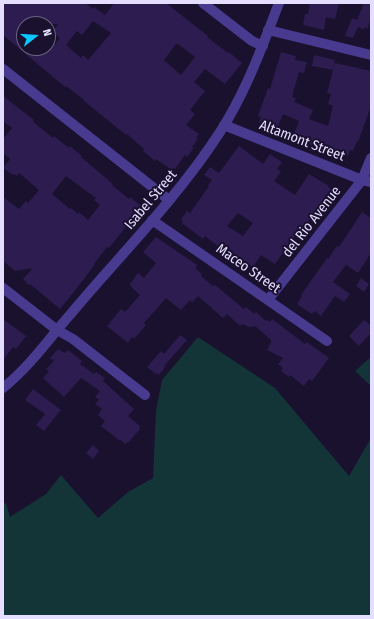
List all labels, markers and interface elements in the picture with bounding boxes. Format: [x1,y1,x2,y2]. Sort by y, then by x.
north arrow [16,16,56,56]
text: N [40,28,54,38]
street label: Altamont Street [257,117,347,165]
street label: Isabel Street [121,167,181,233]
street label: del Rio Avenue [279,183,345,261]
street label: Maceo Street [213,241,283,297]

